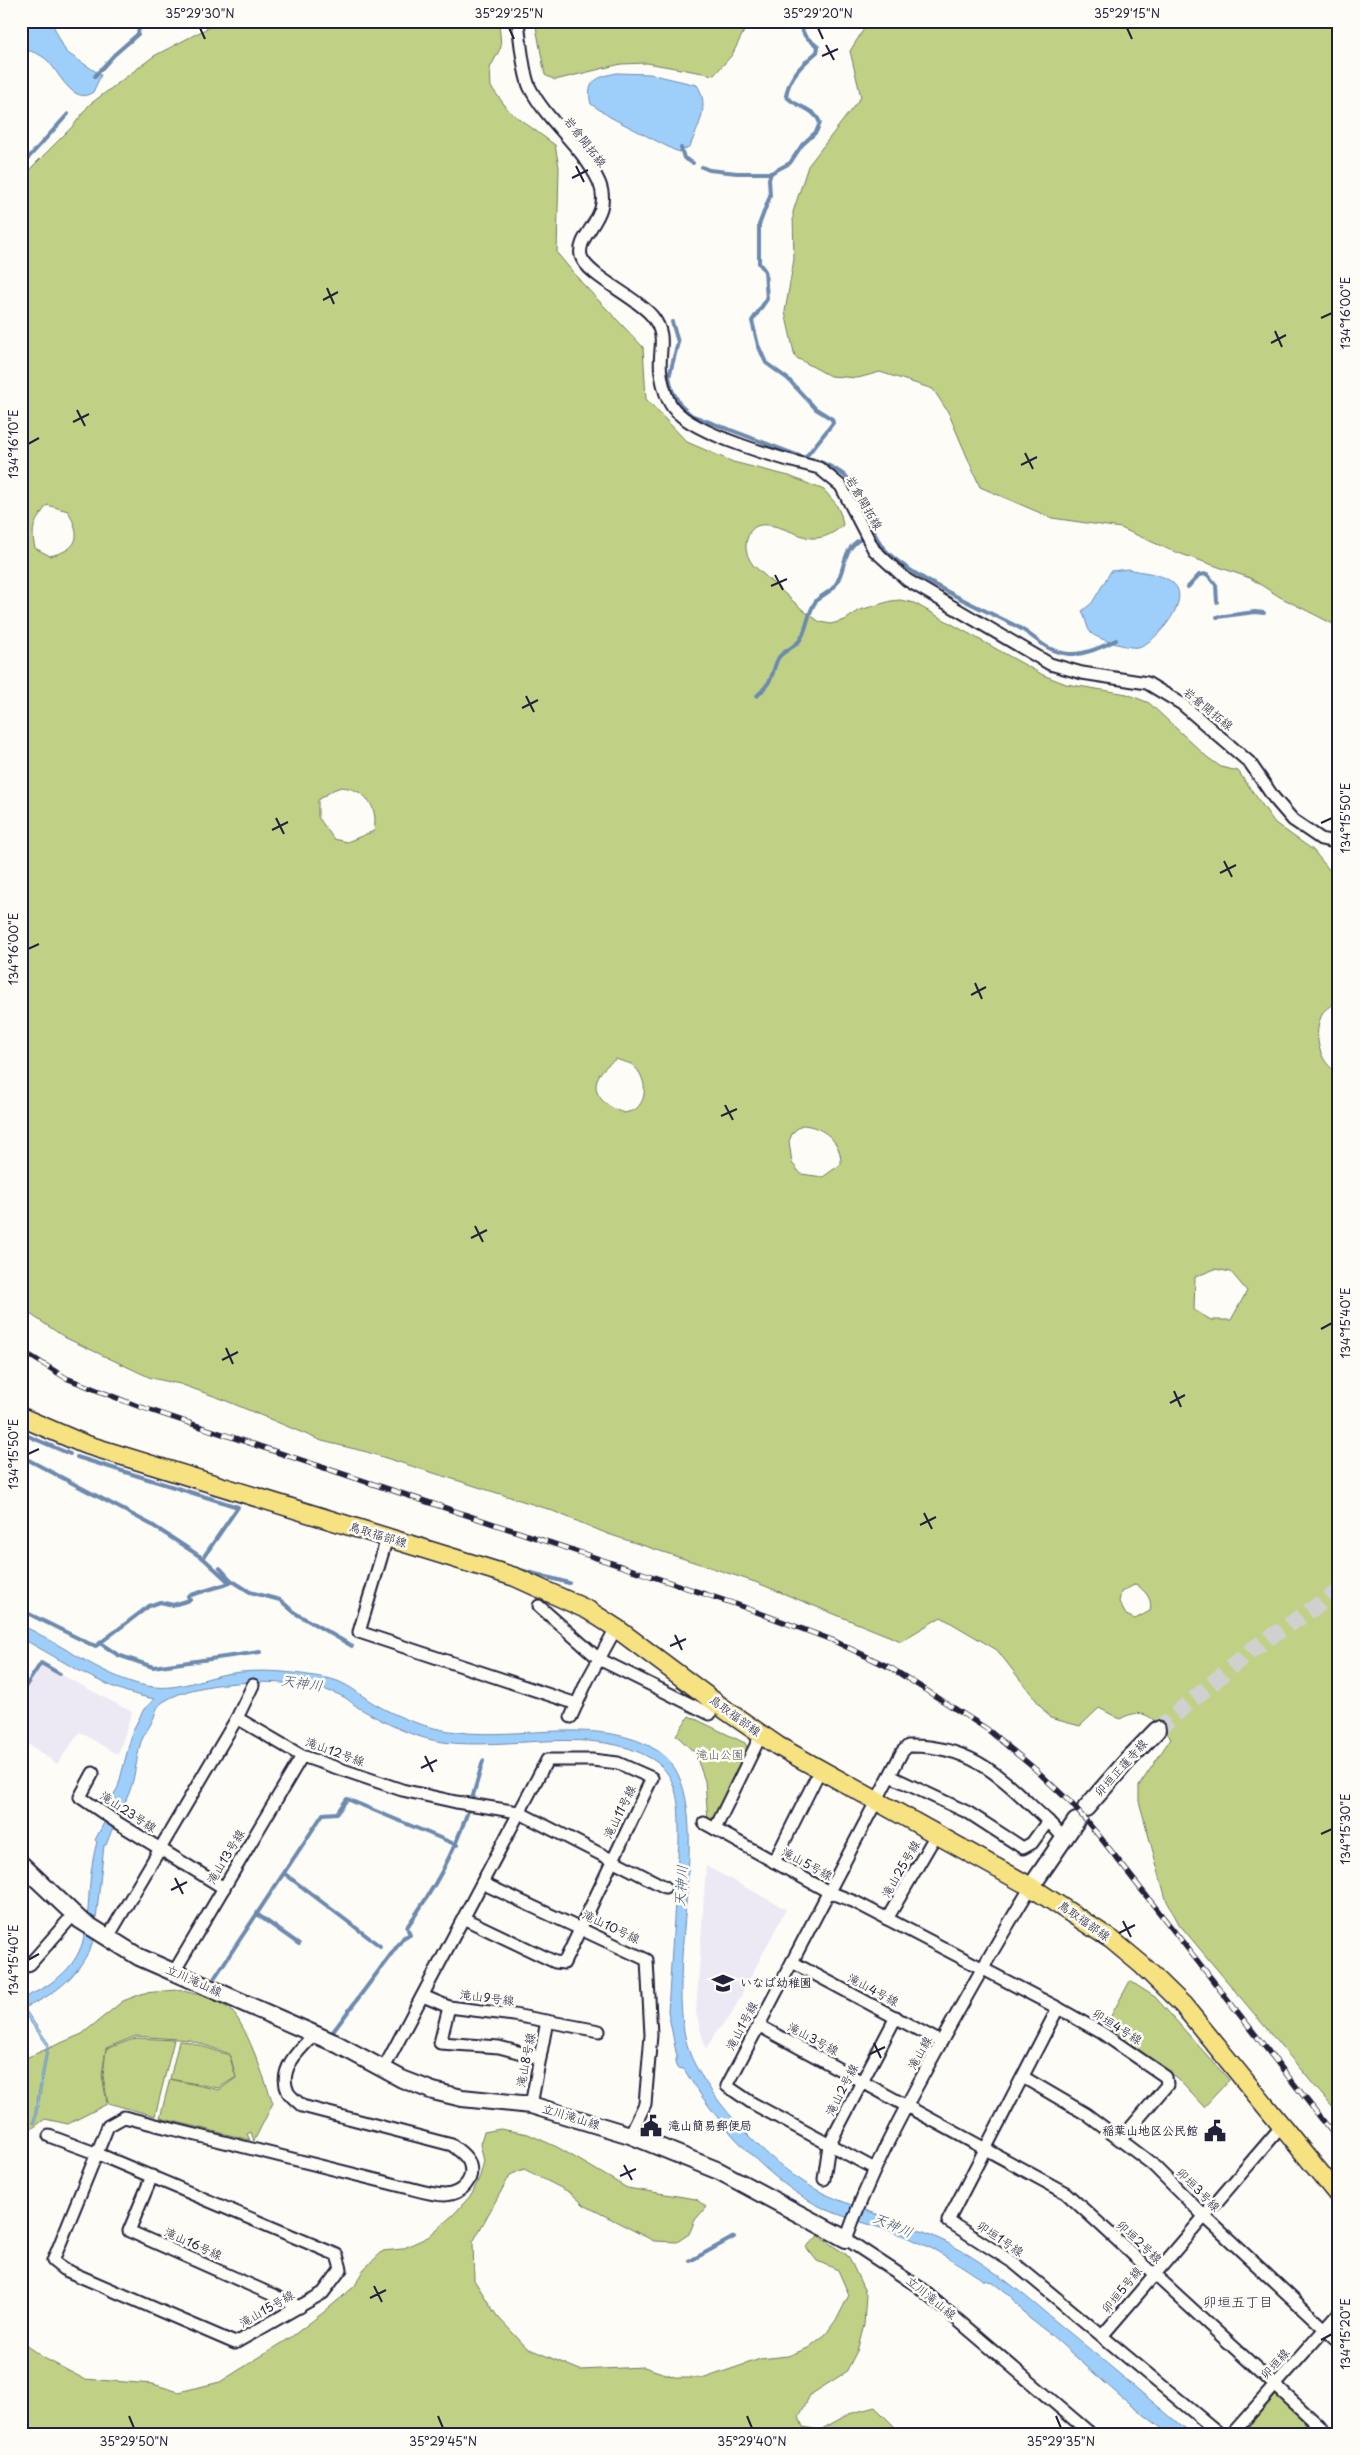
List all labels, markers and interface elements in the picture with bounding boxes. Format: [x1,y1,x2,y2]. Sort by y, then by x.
text: 35°29'30"N [165,4,235,22]
text: 35°29'25"N [475,4,543,22]
text: 35°29'20"N [783,4,853,22]
text: 35°29'15"N [1094,4,1160,22]
street label: 岩倉開拓線 [560,112,611,171]
text: 134°16'00"E [1336,277,1354,349]
text: 134°16'10"E [4,409,22,479]
street label: 岩倉開拓線 [842,472,888,533]
street label: 岩倉開拓線 [1180,682,1238,734]
text: 134°15'50"E [1336,783,1354,853]
text: 134°16'00"E [4,913,22,985]
text: 134°15'40"E [1336,1287,1354,1359]
text: 134°15'50"E [4,1419,22,1489]
street label: 鳥取福部線 [347,1517,410,1551]
water label: 天神川 [280,1669,324,1696]
street label: 鳥取福部線 [706,1690,765,1740]
street label: 滝山12号線 [303,1732,367,1770]
street label: 卯垣正蓮寺線 [1089,1735,1151,1800]
park label: 滝山公園 [696,1745,744,1763]
street label: 滝山11号線 [598,1782,640,1842]
street label: 滝山23号線 [97,1786,160,1836]
text: 134°15'30"E [1336,1793,1354,1865]
street label: 滝山13号線 [202,1826,249,1887]
street label: 滝山25号線 [876,1836,924,1901]
street label: 滝山5号線 [779,1842,836,1884]
water label: 天神川 [669,1864,692,1908]
street label: 鳥取福部線 [1055,1896,1114,1945]
street label: 滝山10号線 [579,1905,643,1947]
text: 134°15'40"E [4,1924,22,1996]
street label: 立川滝山線 [163,1960,225,2001]
street label: 滝山4号線 [845,1968,902,2010]
school or university icon: いなば幼稚園 [710,1970,736,1996]
place label: いなば幼稚園 [740,1973,812,1991]
street label: 滝山9号線 [459,1985,516,2009]
street label: 滝山1号線 [721,1998,762,2053]
street label: 卯垣4号線 [1089,2004,1146,2049]
street label: 滝山3号線 [785,2017,842,2059]
street label: 滝山8号線 [511,2031,539,2089]
street label: 滝山線 [903,2032,936,2073]
street label: 滝山2号線 [820,2060,862,2119]
street label: 立川滝山線 [540,2099,603,2133]
public building icon: 滝山簡易郵便局 [638,2113,664,2139]
place label: 滝山簡易郵便局 [668,2116,752,2134]
public building icon: 稲葉山地区公民館 [1202,2118,1228,2144]
place label: 稲葉山地区公民館 [1102,2121,1198,2139]
street label: 卯垣3号線 [1173,2163,1225,2215]
water label: 天神川 [870,2207,917,2242]
street label: 卯垣2号線 [1113,2215,1166,2267]
street label: 卯垣1号線 [973,2216,1028,2261]
street label: 滝山16号線 [162,2222,225,2264]
street label: 卯垣5号線 [1097,2262,1146,2317]
street label: 立川滝山線 [903,2271,961,2323]
street label: 滝山15号線 [236,2285,297,2331]
district label: 卯垣五丁目 [1203,2291,1273,2312]
text: 134°15'20"E [1336,2298,1354,2370]
street label: 卯垣線 [1256,2344,1293,2383]
text: 35°29'50"N [99,2432,169,2450]
text: 35°29'45"N [409,2432,477,2450]
text: 35°29'40"N [717,2432,787,2450]
text: 35°29'35"N [1027,2432,1095,2450]

